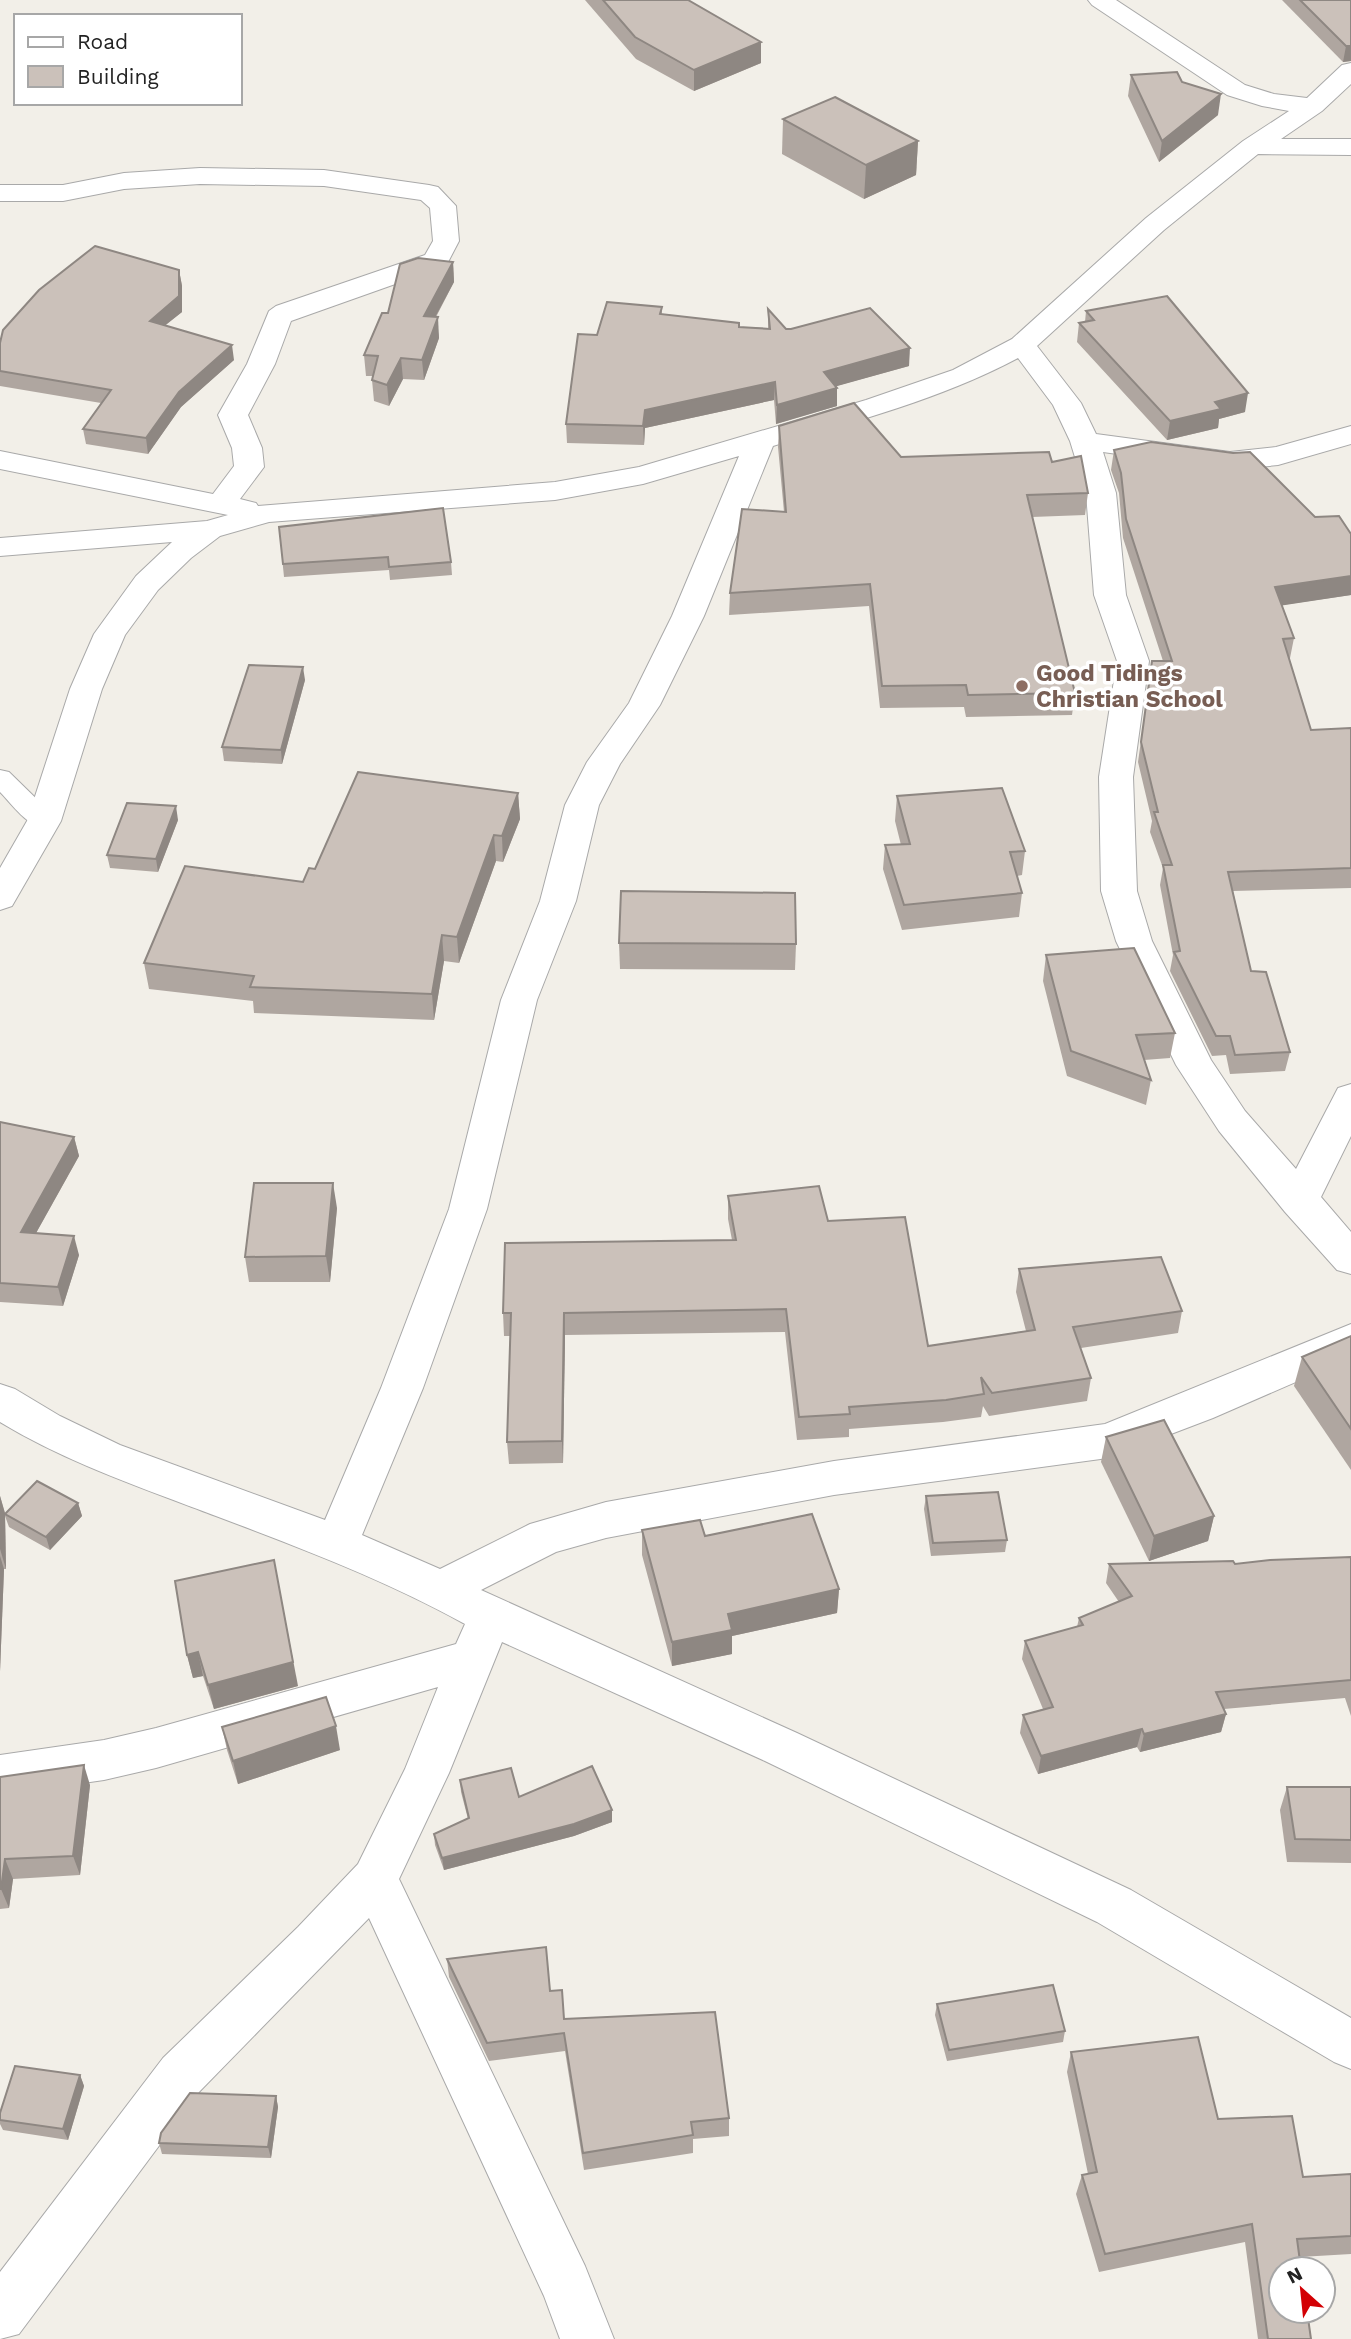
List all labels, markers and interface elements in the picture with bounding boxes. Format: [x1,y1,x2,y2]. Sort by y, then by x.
legend [14,14,242,105]
text: Road [77,29,128,54]
text: Building [77,64,159,89]
place label: Good Tidings Christian School [1036,660,1223,713]
marker: Good Tidings Christian School [1014,678,1030,694]
north arrow [1267,2255,1337,2325]
text: N [1283,2262,1306,2289]

